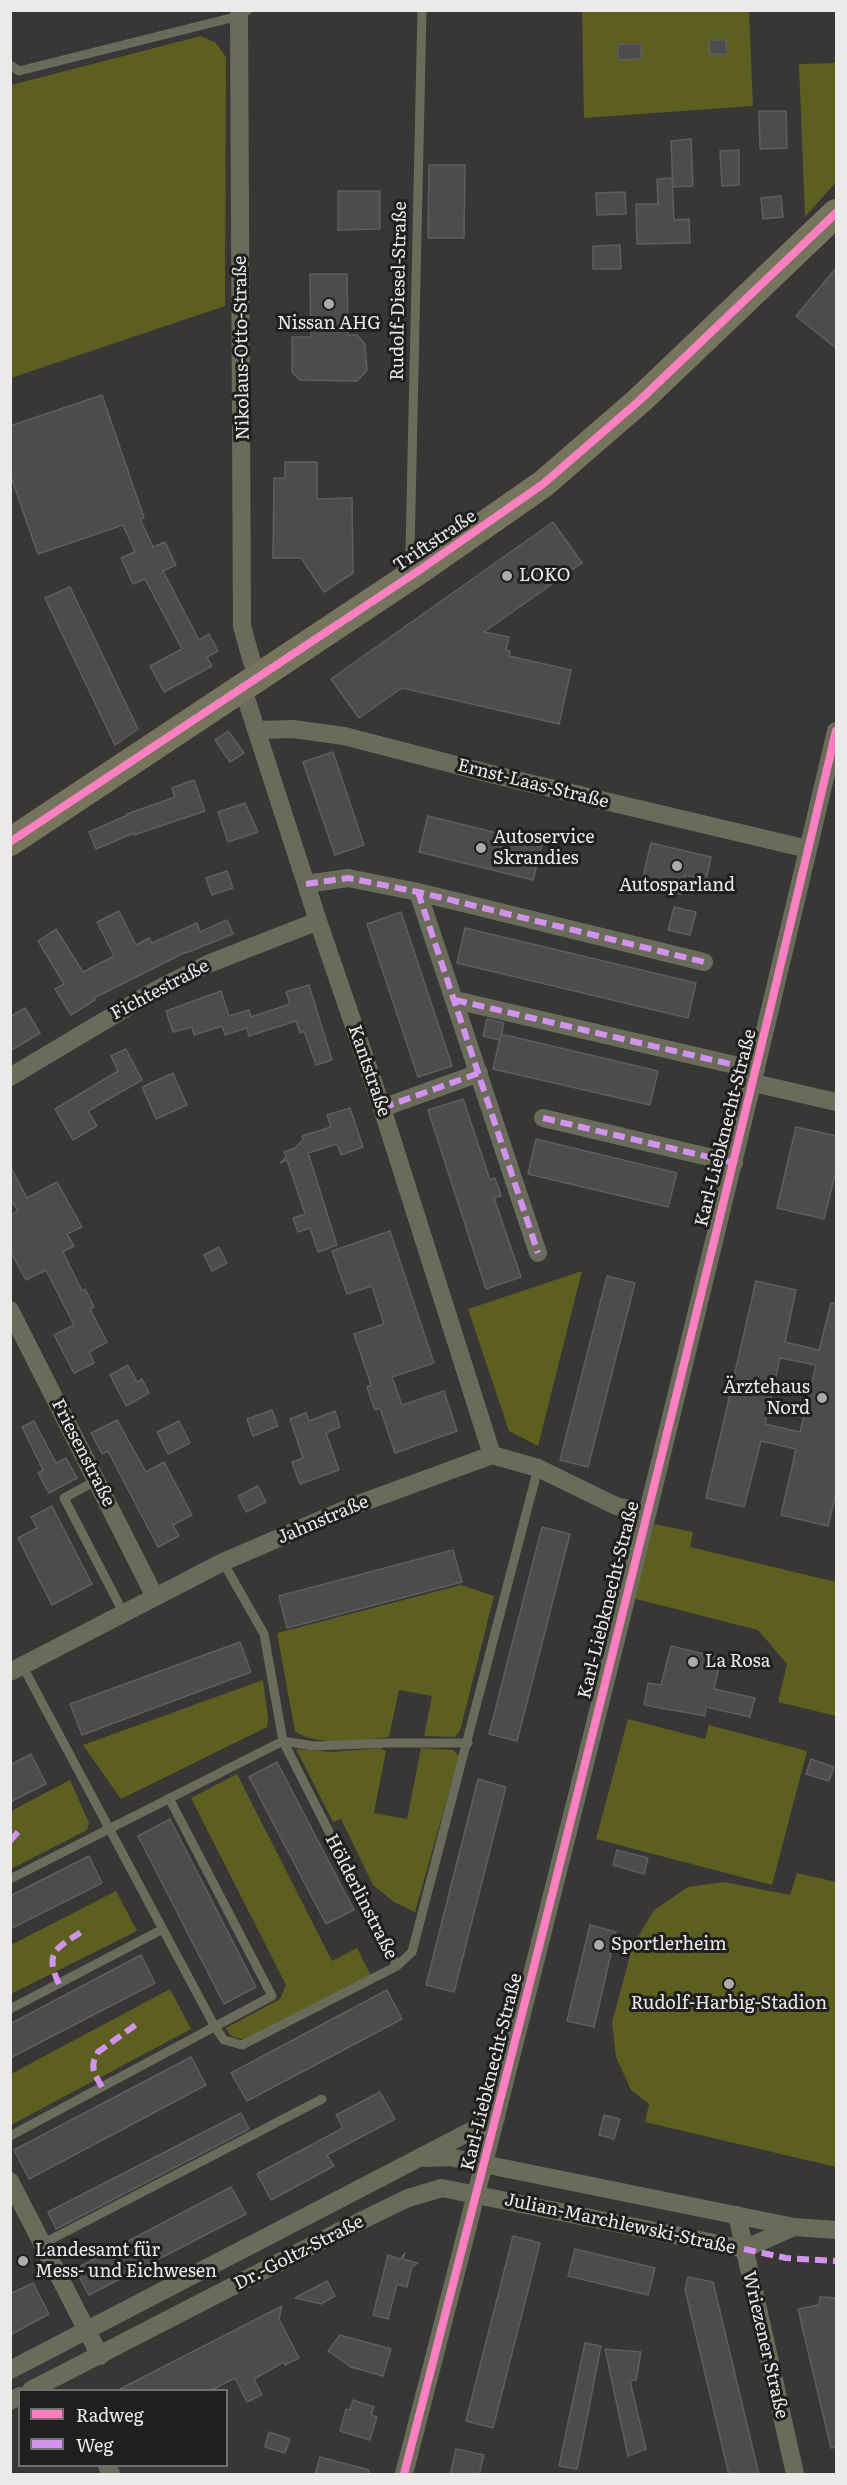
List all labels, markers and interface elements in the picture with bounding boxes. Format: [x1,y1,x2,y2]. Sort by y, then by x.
street label: Rudolf-Diesel-Straße [387,201,411,381]
street label: Nikolaus-Otto-Straße [230,256,254,440]
marker: Nissan AHG [322,297,336,311]
place label: Nissan AHG [277,313,381,335]
street label: Triftstraße [389,505,481,577]
place label: LOKO [519,565,570,587]
marker: LOKO [500,569,514,583]
street label: Ernst-Laas-Straße [455,755,611,813]
place label: Autoservice Skrandies [493,827,595,870]
marker: Autoservice Skrandies [474,841,488,855]
marker: Autosparland [670,859,684,873]
place label: Autosparland [619,875,735,897]
street label: Fichtestraße [107,955,213,1025]
street label: Kantstraße [343,1022,395,1120]
street label: Karl-Liebknecht-Straße [691,1027,761,1229]
place label: Ärztehaus Nord [723,1377,810,1420]
marker: Ärztehaus Nord [815,1391,829,1405]
street label: Friesenstraße [47,1396,119,1510]
street label: Jahnstraße [274,1491,372,1549]
street label: Karl-Liebknecht-Straße [574,1499,644,1701]
place label: La Rosa [705,1651,770,1673]
marker: La Rosa [686,1655,700,1669]
street label: Hölderlinstraße [320,1831,402,1963]
place label: Sportlerheim [611,1934,727,1956]
marker: Sportlerheim [592,1938,606,1952]
street label: Karl-Liebknecht-Straße [457,1971,527,2173]
marker: Rudolf-Harbig-Stadion [722,1977,736,1991]
place label: Rudolf-Harbig-Stadion [631,1993,827,2015]
street label: Julian-Marchlewski-Straße [503,2189,737,2259]
street label: Dr.-Goltz-Straße [231,2211,367,2295]
place label: Landesamt für Mess- und Eichwesen [35,2240,217,2282]
marker: Landesamt für Mess- und Eichwesen [16,2254,30,2268]
street label: Wriezener Straße [738,2269,792,2421]
legend [18,2389,228,2467]
text: Radweg [76,2401,144,2428]
text: Weg [76,2431,113,2458]

